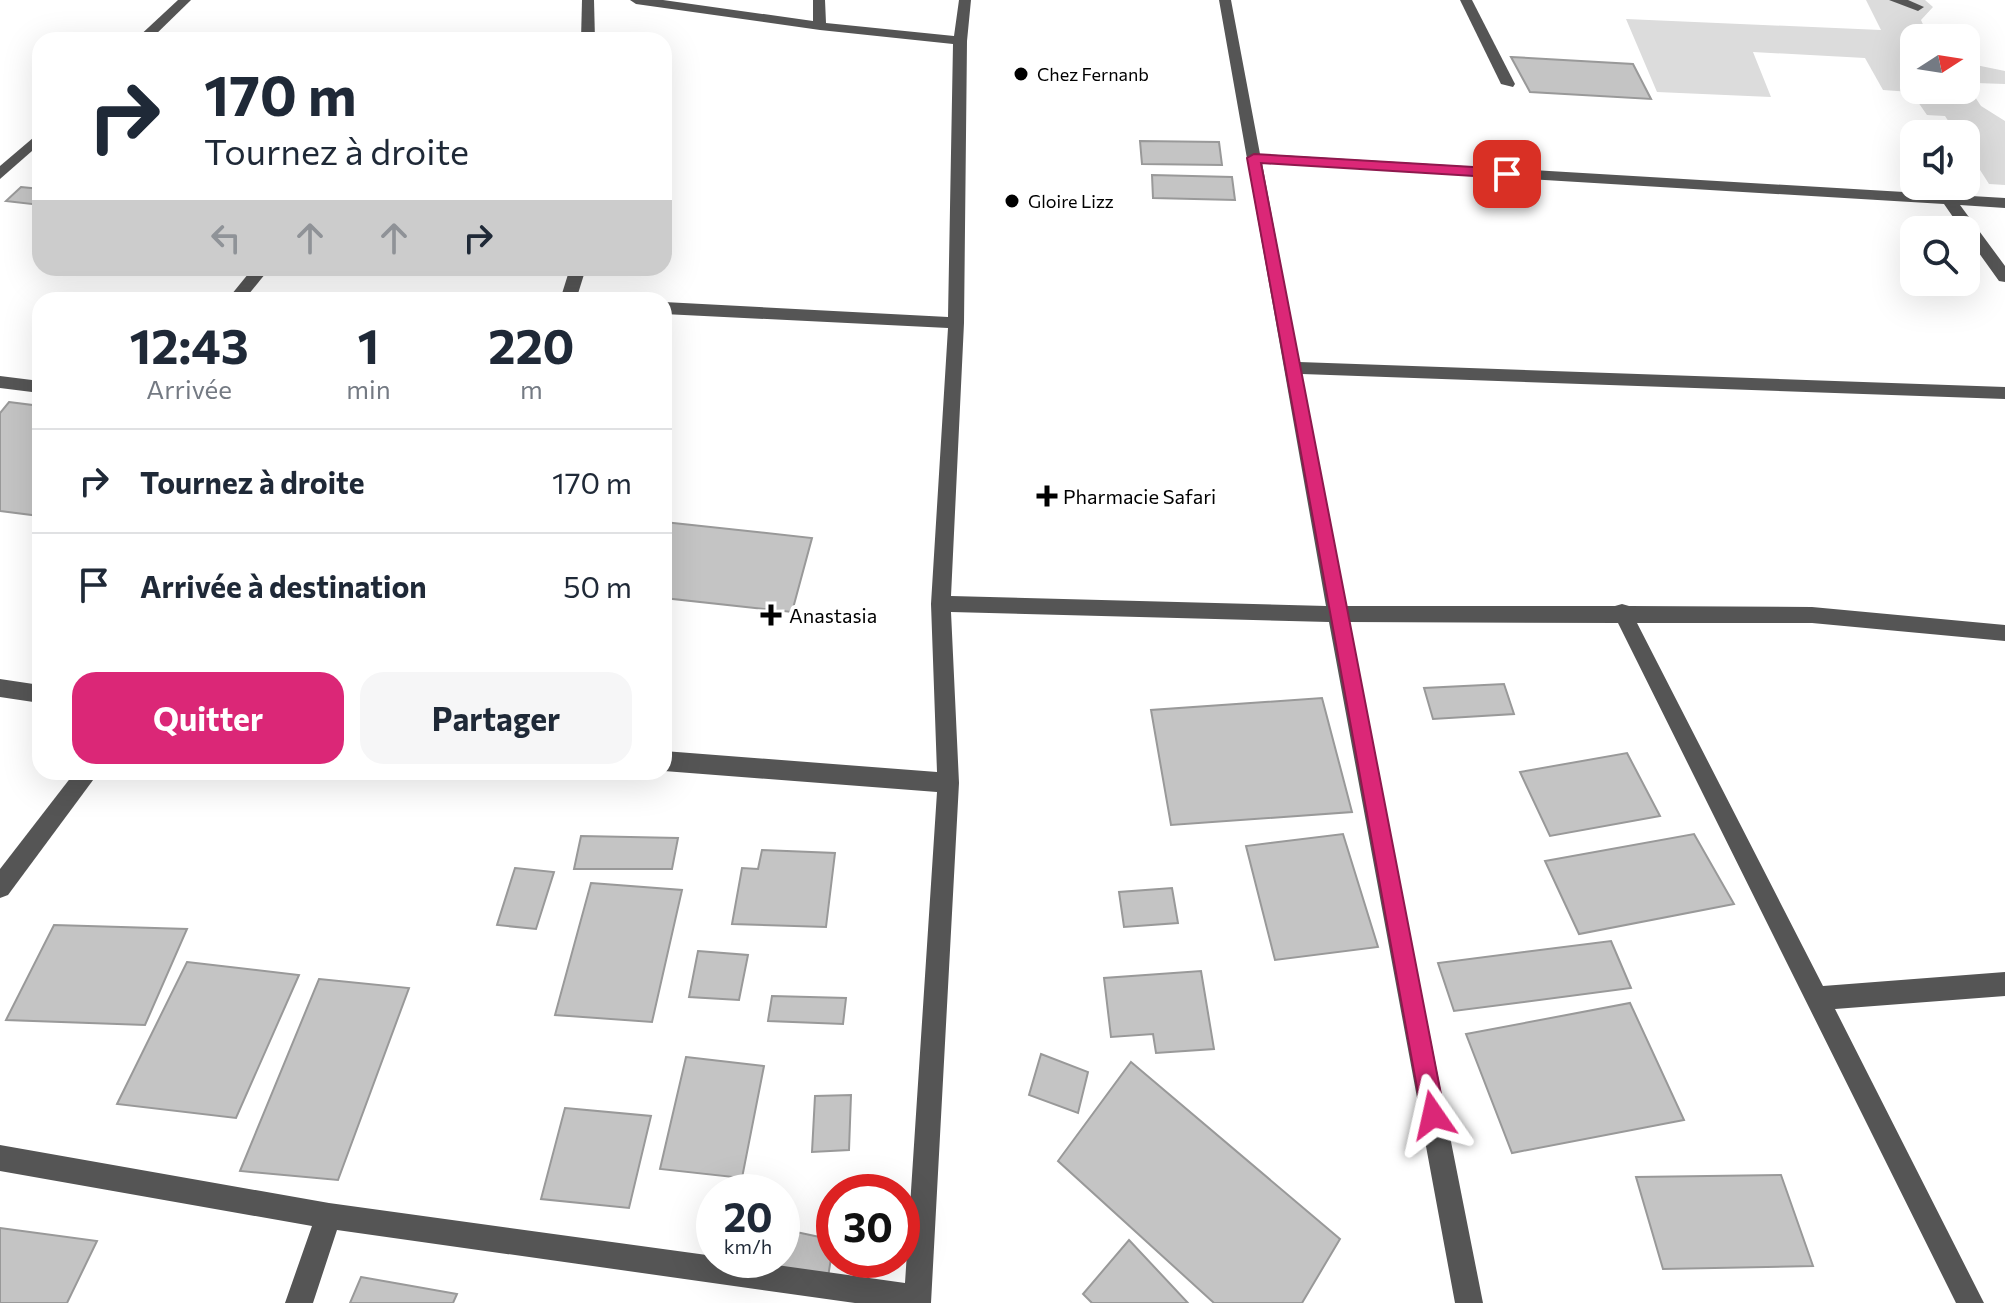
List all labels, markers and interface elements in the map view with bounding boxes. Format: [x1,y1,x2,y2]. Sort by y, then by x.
north arrow [1900,24,1980,104]
map controls [1900,24,1980,296]
text: 170 m [204,59,357,128]
place label: Chez Fernanb [1037,63,1149,85]
icon: right [72,64,176,168]
marker: Chez Fernanb [1012,65,1030,83]
button: sound [1900,120,1980,200]
text: Tournez à droite [204,128,469,172]
pin [1473,140,1541,208]
icon: arrive [1485,152,1529,196]
place label: Gloire Lizz [1028,190,1114,212]
marker: Gloire Lizz [1003,192,1021,210]
icon: left [204,216,248,260]
icon: ahead [288,216,332,260]
icon: ahead [372,216,416,260]
icon: right [456,216,500,260]
button: search [1900,216,1980,296]
text: 12:43 [130,315,249,374]
text: 1 [358,315,379,374]
text: 220 [488,315,574,374]
text: Arrivée [146,373,232,404]
text: min [346,373,391,404]
text: m [520,373,543,404]
icon: right [72,459,116,503]
text: Tournez à droite [140,463,364,500]
text: 170 m [552,463,632,500]
place label: Pharmacie Safari [1063,484,1216,508]
marker: Pharmacie Safari [1038,487,1056,505]
icon: arrive [72,563,116,607]
text: Arrivée à destination [140,567,427,604]
text: 50 m [563,567,632,604]
place label: Anastasia [789,603,877,627]
marker: Anastasia [760,604,782,626]
button: Quitter [72,672,344,764]
button: Partager [360,672,632,764]
position arrow [1391,1073,1475,1157]
speed limit sign: 30 [816,1174,920,1278]
text: 20 [723,1191,773,1240]
text: km/h [724,1234,772,1258]

